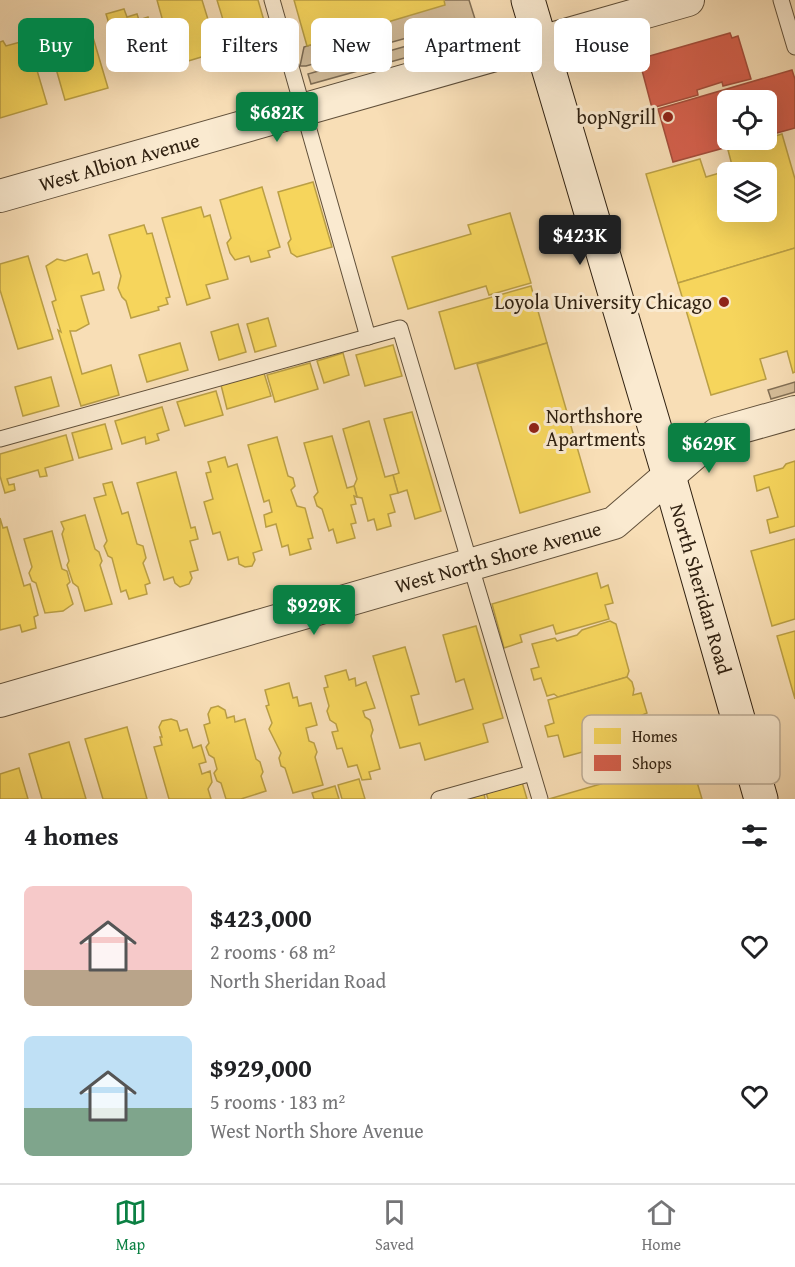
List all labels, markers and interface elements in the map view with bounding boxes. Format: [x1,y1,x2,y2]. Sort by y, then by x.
chip: Buy [18,18,94,72]
chip: Rent [106,18,189,72]
chip: Filters [201,18,299,72]
chip: New [311,18,392,72]
chip: Apartment [404,18,542,72]
chip: House [554,18,650,72]
map controls [717,90,777,222]
button: locate [717,90,777,150]
pin: $682K [235,92,319,143]
text: $682K [250,97,304,126]
place label: bopNgrill [577,102,656,131]
marker: bopNgrill [661,110,675,124]
street label: West Albion Avenue [35,125,203,198]
button: layers [717,162,777,222]
pin: $423K [538,215,622,266]
text: $423K [553,220,607,249]
place label: Loyola University Chicago [495,287,712,316]
marker: Loyola University Chicago [717,295,731,309]
place label: Northshore Apartments [546,401,646,453]
marker: Northshore Apartments [527,421,541,435]
pin: $629K [667,423,751,474]
text: $629K [682,428,736,457]
street label: North Sheridan Road [663,500,740,678]
street label: West North Shore Avenue [391,513,605,600]
pin: $929K [272,585,356,636]
text: $929K [287,590,341,619]
legend [582,715,780,784]
text: Homes [632,724,678,748]
text: Shops [632,751,672,775]
text: 4 homes [24,816,119,855]
icon: filters [738,819,771,852]
text: $423,000 [210,898,312,937]
icon: home [72,910,144,982]
icon: heart [738,930,771,963]
text: 2 rooms · 68 m² [210,937,336,966]
text: North Sheridan Road [210,966,386,995]
text: $929,000 [210,1048,312,1087]
icon: home [72,1060,144,1132]
icon: heart [738,1080,771,1113]
text: 5 rooms · 183 m² [210,1087,345,1116]
text: West North Shore Avenue [210,1116,424,1145]
tab: Map [114,1196,147,1256]
tab: Saved [375,1196,414,1256]
tab: Home [642,1196,681,1256]

